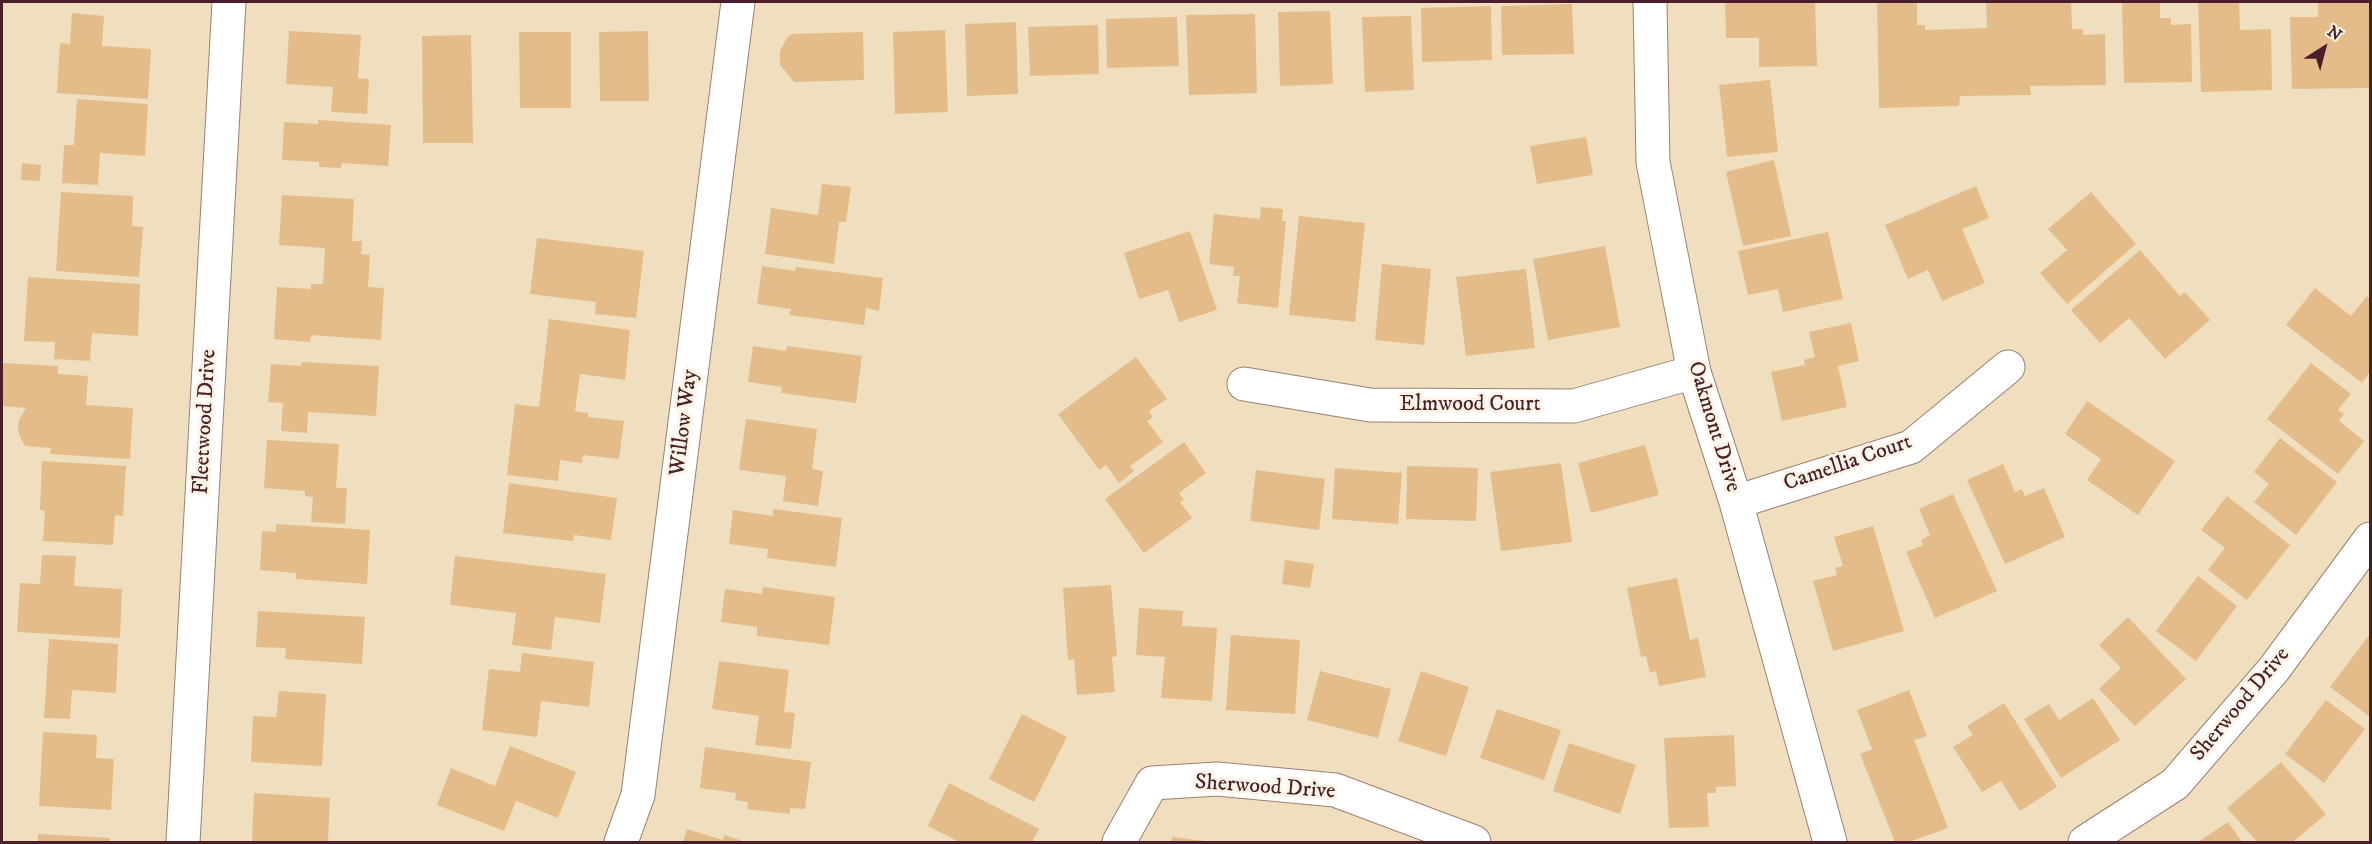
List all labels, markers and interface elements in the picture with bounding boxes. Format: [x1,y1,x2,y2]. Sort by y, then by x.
north arrow [2294,18,2354,78]
text: N [2323,21,2346,45]
street label: Fleetwood Drive [189,349,223,495]
street label: Oakmont Drive [1681,359,1745,495]
street label: Willow Way [665,368,705,478]
street label: Elmwood Court [1400,392,1540,418]
street label: Camellia Court [1781,430,1915,498]
street label: Sherwood Drive [2186,643,2296,767]
street label: Sherwood Drive [1194,770,1336,806]

